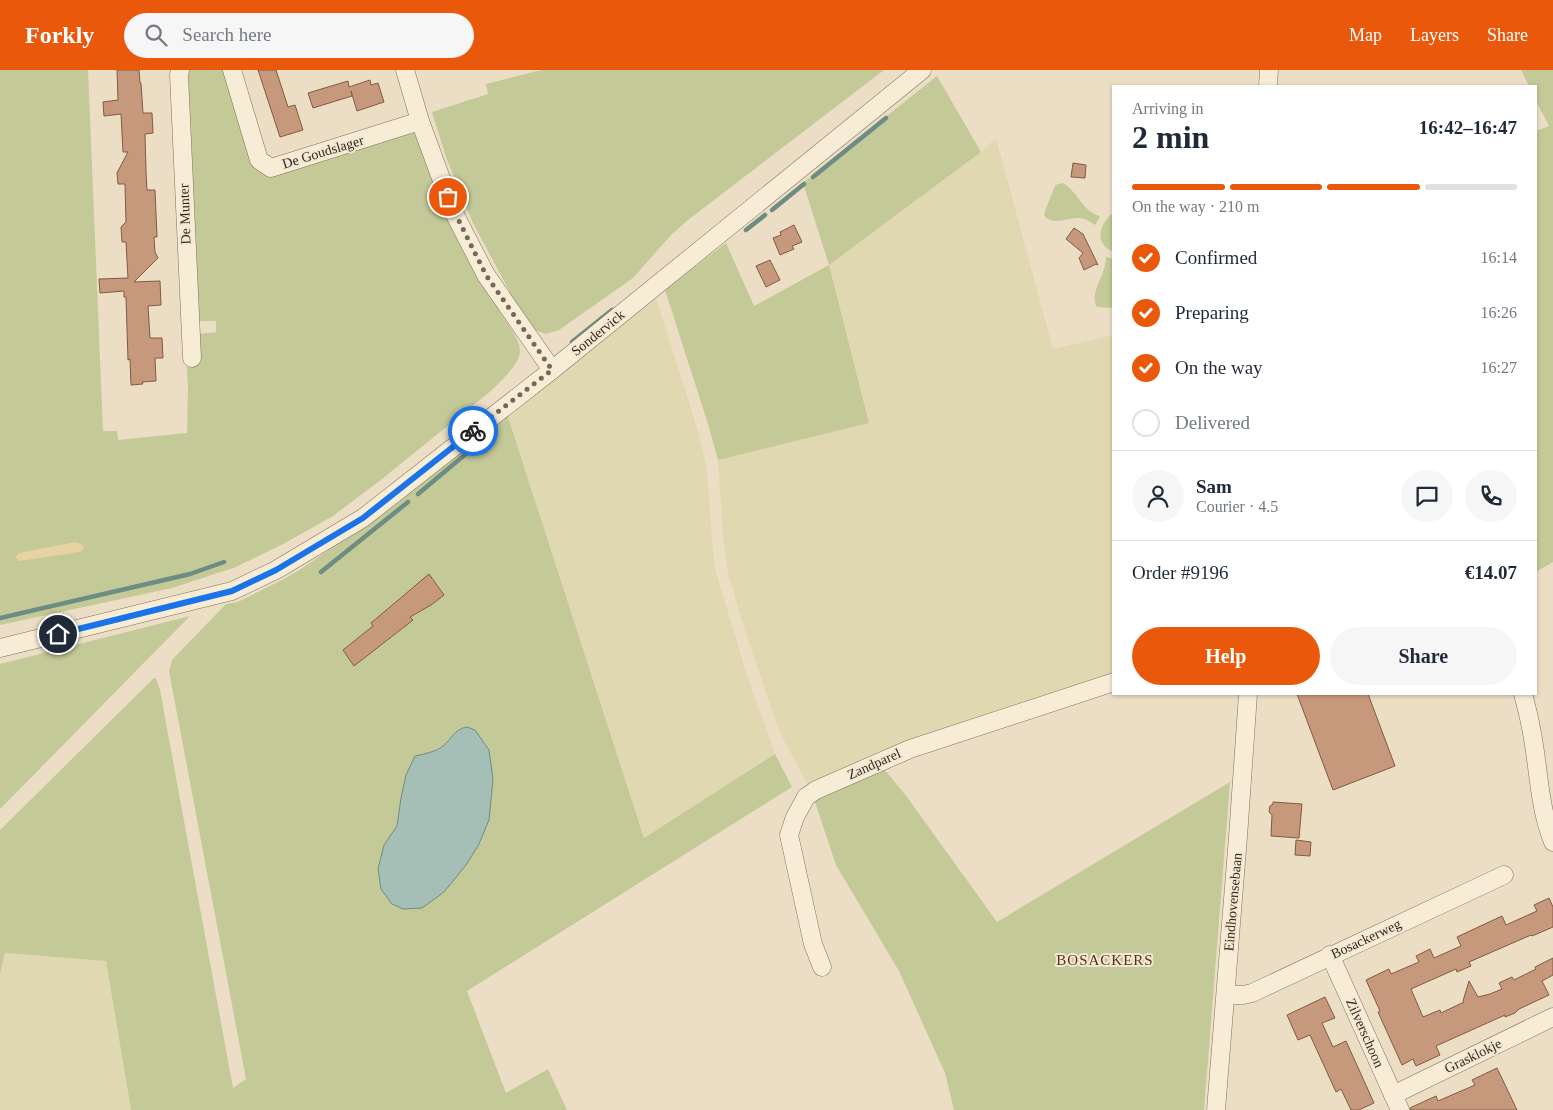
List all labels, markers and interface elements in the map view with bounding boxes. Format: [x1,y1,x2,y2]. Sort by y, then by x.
search box [124,13,474,58]
icon: search [142,21,170,49]
text: Forkly [25,22,94,48]
text: Search here [182,24,271,45]
text: Map [1349,25,1382,45]
text: Layers [1410,25,1459,45]
text: Share [1487,25,1528,45]
text: Arriving in [1132,100,1204,117]
text: 16:42–16:47 [1419,117,1517,138]
text: 2 min [1132,119,1209,155]
street label: De Goudslager [280,132,366,172]
pin [427,176,469,218]
street label: De Munter [176,183,194,245]
icon: bag [434,183,462,211]
text: On the way · 210 m [1132,198,1260,215]
icon: check [1132,244,1160,272]
text: Confirmed [1175,247,1257,268]
text: 16:14 [1481,249,1517,266]
icon: check [1132,299,1160,327]
text: Preparing [1175,302,1249,323]
text: 16:26 [1481,304,1517,321]
street label: Sondervick [569,307,627,359]
icon: check [1132,354,1160,382]
text: On the way [1175,357,1263,378]
text: 16:27 [1481,359,1517,376]
courier [448,406,498,456]
text: Delivered [1175,412,1250,433]
icon: bike [459,417,487,445]
button: person [1132,470,1184,522]
button: chat [1401,470,1453,522]
button: phone [1465,470,1517,522]
text: Sam [1196,476,1232,497]
text: Courier · 4.5 [1196,498,1278,515]
text: Order #9196 [1132,562,1229,583]
text: €14.07 [1465,562,1517,583]
pin [37,613,79,655]
icon: home [44,620,72,648]
button: Help [1132,627,1320,685]
button: Share [1330,627,1517,685]
street label: Zandparel [845,746,903,782]
street label: Eindhovensebaan [1221,852,1245,952]
street label: Bosackerweg [1329,916,1403,962]
district label: BOSACKERS [1056,952,1154,968]
street label: Zilverschoon [1343,996,1387,1070]
street label: Grasklokje [1442,1036,1504,1076]

